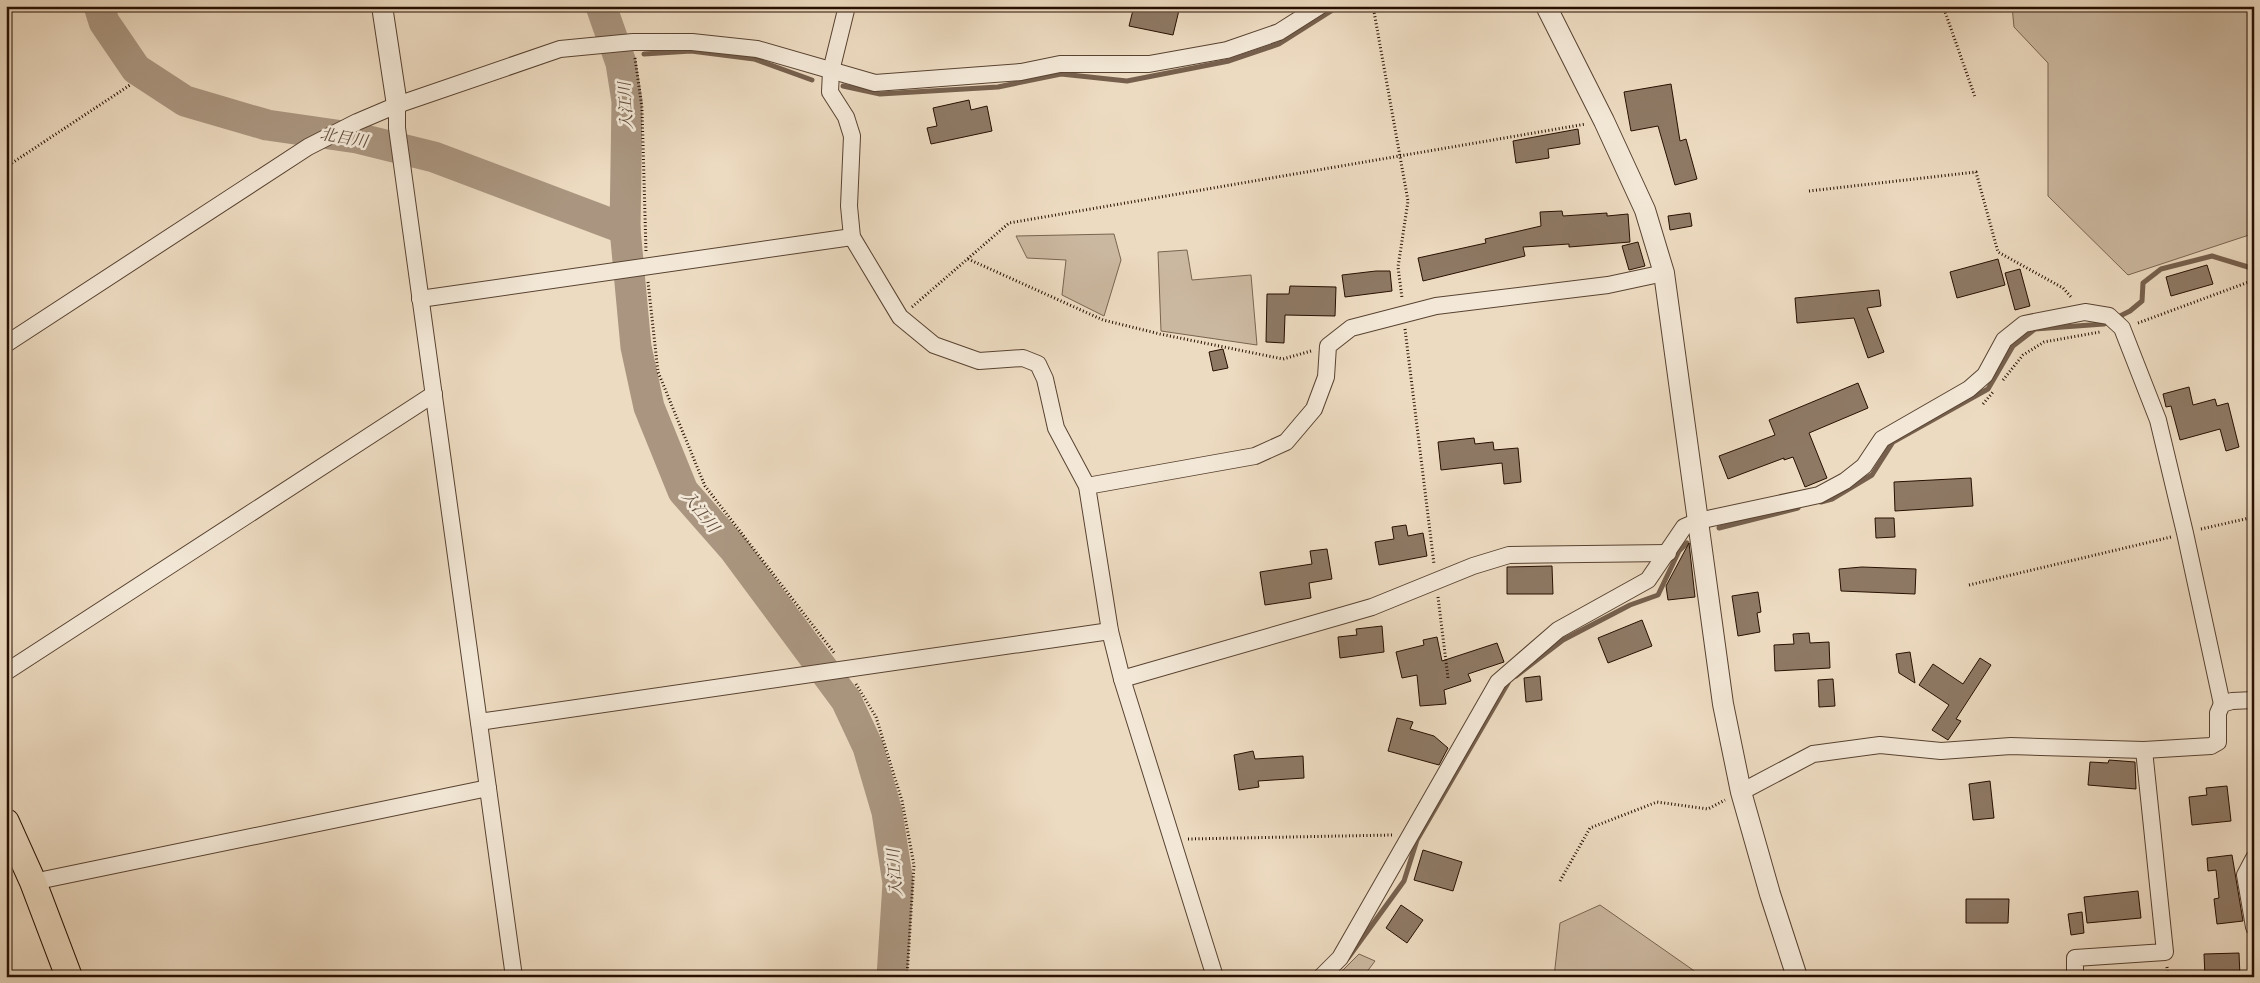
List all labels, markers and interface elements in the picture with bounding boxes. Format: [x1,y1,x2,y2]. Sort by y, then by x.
water label: 入江川 [614,79,638,130]
water label: 北目川 [318,123,371,153]
water label: 入江川 [677,486,725,539]
water label: 入江川 [882,846,908,898]

